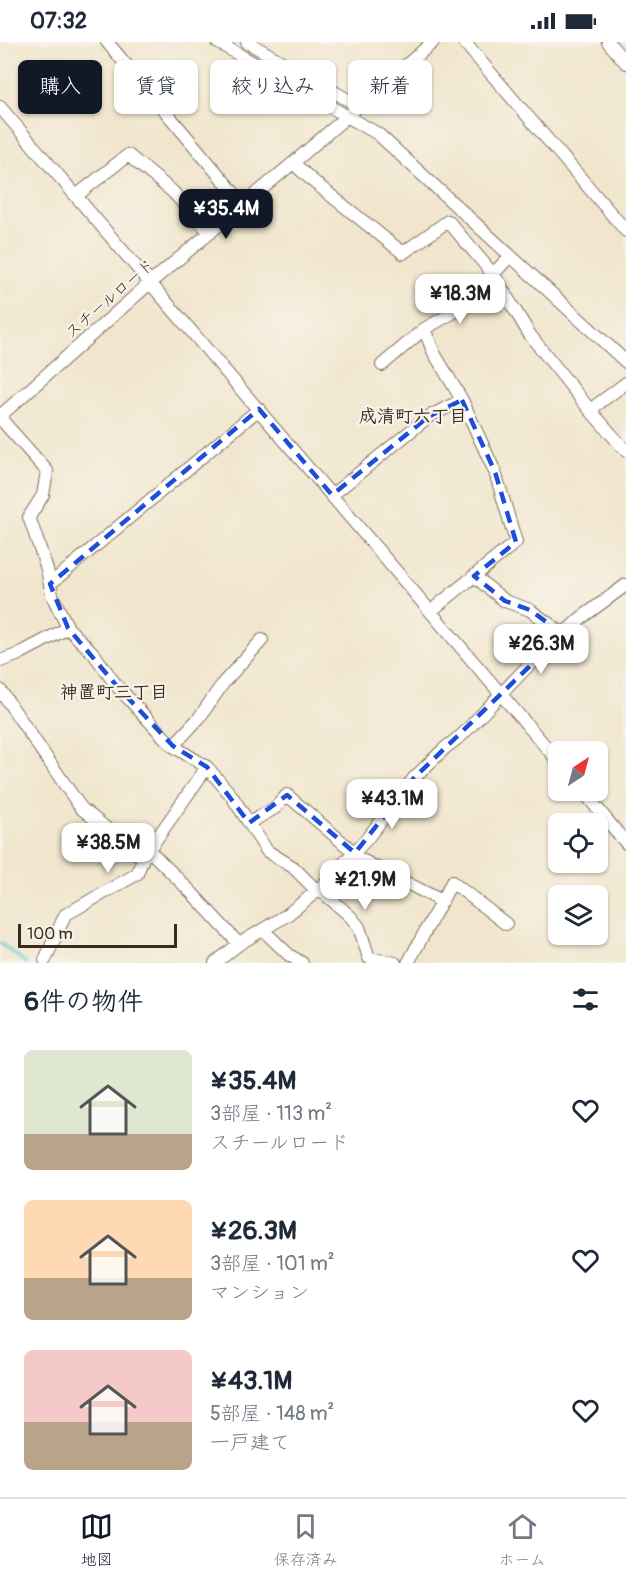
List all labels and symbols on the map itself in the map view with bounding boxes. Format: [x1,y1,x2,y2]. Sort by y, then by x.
pin: ¥35.4M [177,189,275,240]
street label: スチールロード [61,255,158,343]
pin: ¥18.3M [411,274,509,325]
district label: 成清町六丁目 [359,405,467,428]
pin: ¥26.3M [492,624,590,675]
district label: 神置町三丁目 [60,681,168,704]
north arrow [548,741,608,801]
pin: ¥43.1M [343,779,441,830]
pin: ¥38.5M [59,823,157,874]
pin: ¥21.9M [316,860,414,911]
scale bar [18,921,177,948]

